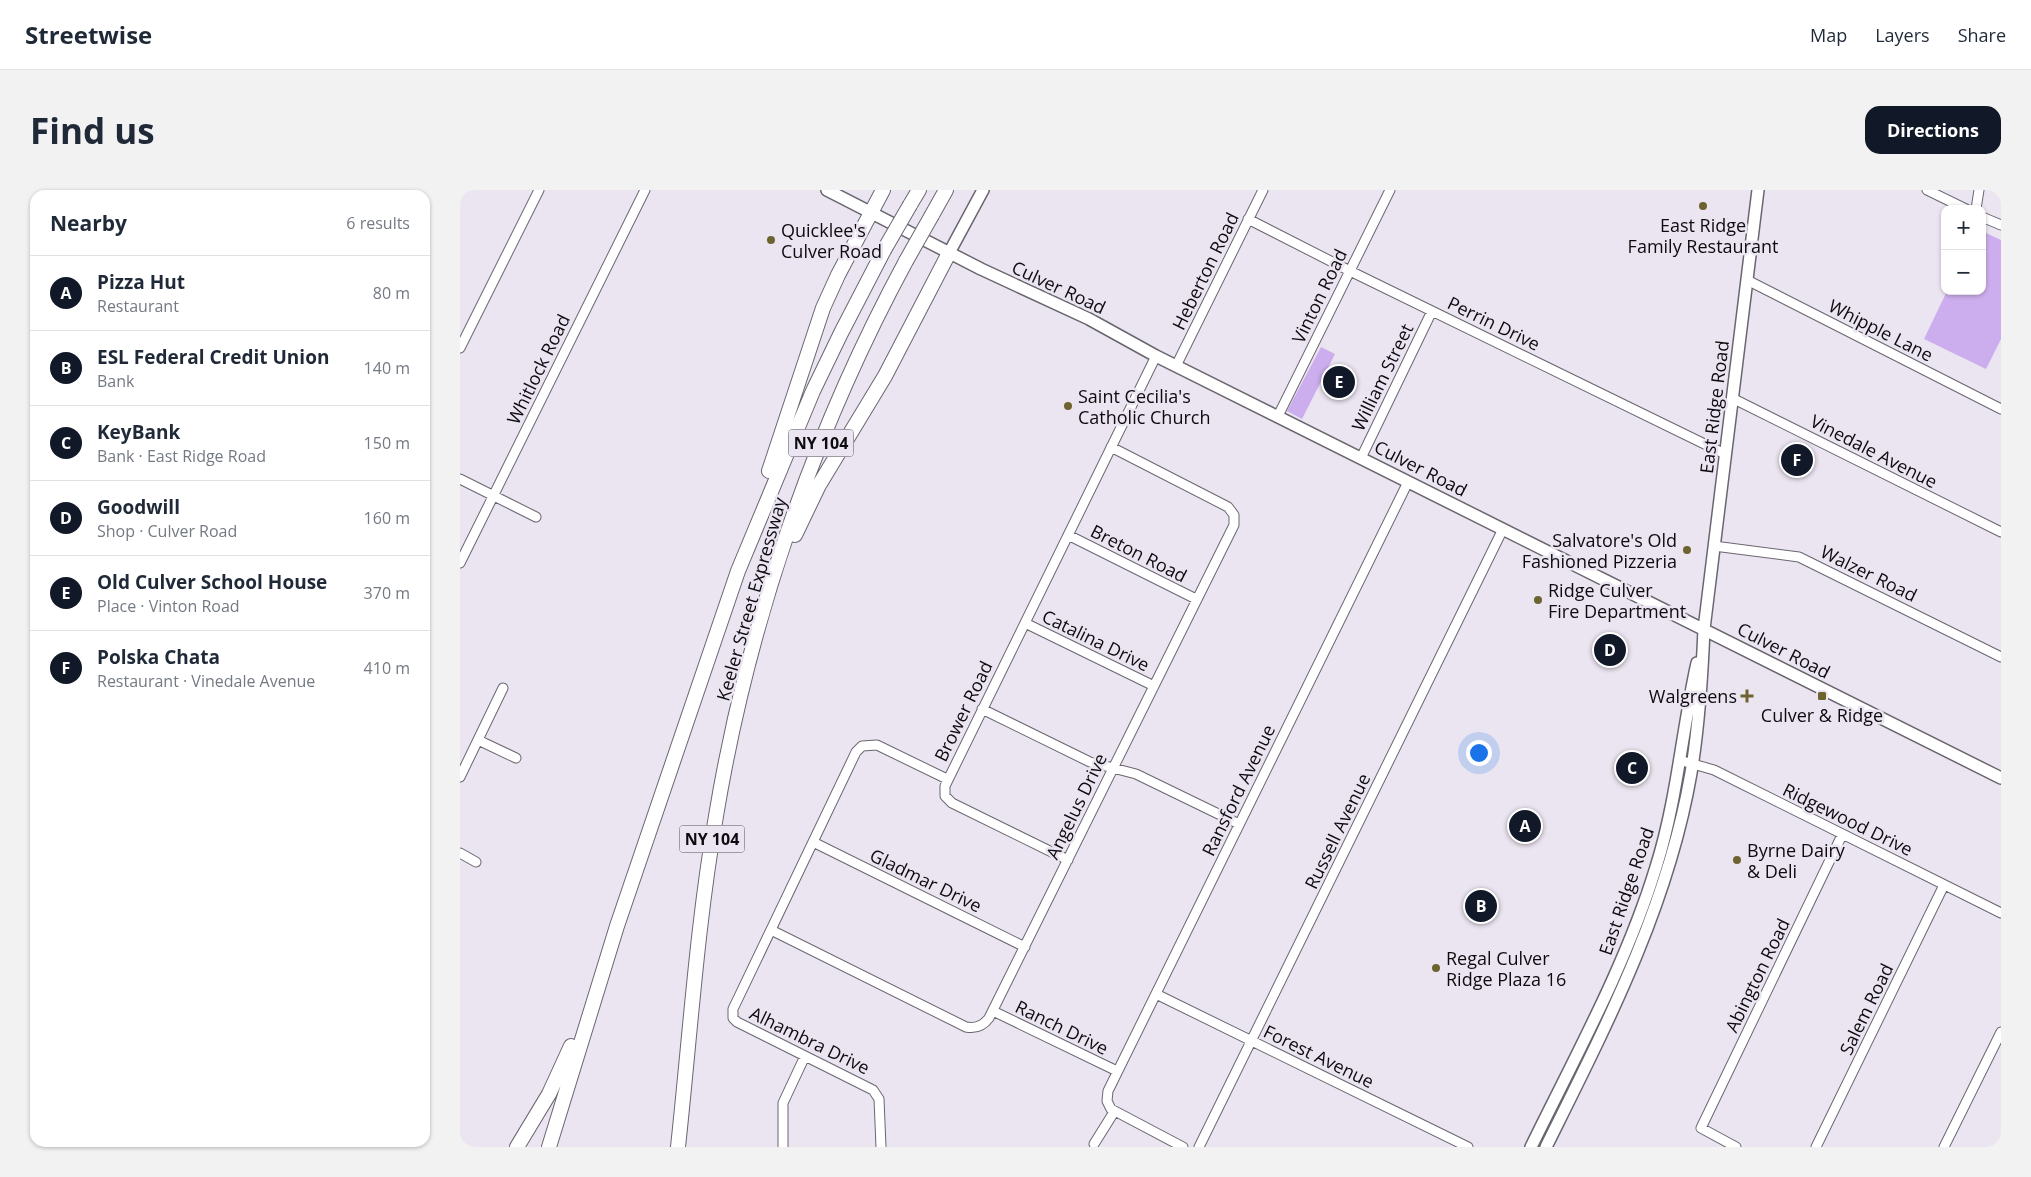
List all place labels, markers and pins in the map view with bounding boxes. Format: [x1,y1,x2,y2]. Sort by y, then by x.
marker: East Ridge Family Restaurant [1697,200,1709,212]
place label: East Ridge Family Restaurant [1628,213,1778,258]
place label: Quicklee's Culver Road [781,218,882,263]
marker: Quicklee's Culver Road [765,234,777,246]
pin: E [1323,363,1355,401]
place label: Saint Cecilia's Catholic Church [1078,384,1210,429]
marker: Saint Cecilia's Catholic Church [1062,400,1074,412]
pin: F [1781,441,1813,479]
place label: Salvatore's Old Fashioned Pizzeria [1522,528,1677,573]
marker: Salvatore's Old Fashioned Pizzeria [1681,544,1693,556]
place label: Ridge Culver Fire Department [1548,578,1686,623]
marker: Ridge Culver Fire Department [1532,594,1544,606]
pin: D [1594,631,1626,669]
place label: Walgreens [1649,684,1737,708]
marker: Walgreens [1741,690,1753,702]
marker: Culver & Ridge [1816,690,1828,702]
place label: Culver & Ridge [1761,703,1883,727]
pin: C [1616,749,1648,787]
pin: A [1509,807,1541,845]
place label: Byrne Dairy & Deli [1747,838,1846,883]
marker: Byrne Dairy & Deli [1731,854,1743,866]
pin: B [1465,887,1497,925]
place label: Regal Culver Ridge Plaza 16 [1446,946,1566,991]
marker: Regal Culver Ridge Plaza 16 [1430,962,1442,974]

